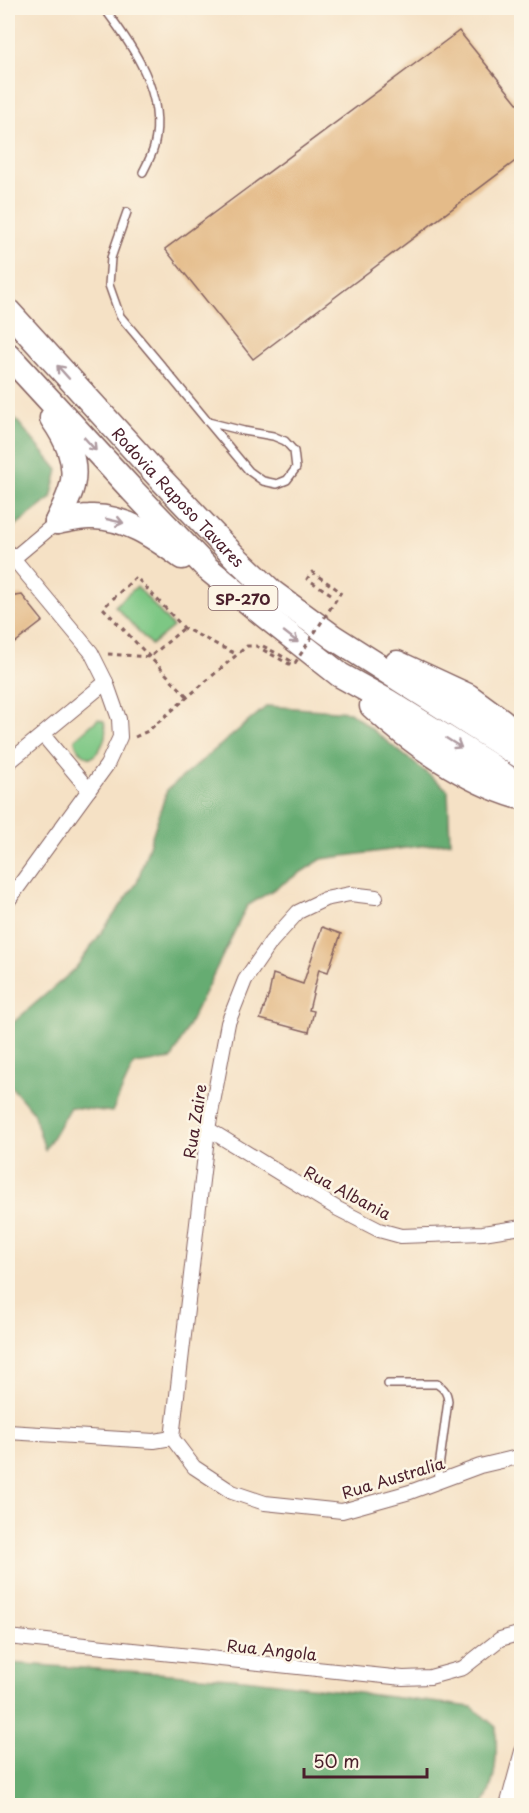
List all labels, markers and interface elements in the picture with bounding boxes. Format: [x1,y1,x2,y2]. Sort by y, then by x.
one-way arrow [56,365,70,380]
street label: Rodovia Raposo Tavares [107,421,250,572]
one-way arrow [83,436,97,451]
one-way arrow [105,516,124,527]
road number: SP-270 [208,586,278,610]
one-way arrow [283,630,299,643]
one-way arrow [445,737,462,749]
street label: Rua Zaire [176,1082,212,1160]
street label: Rua Albania [300,1159,396,1225]
street label: Rua Australia [339,1450,448,1504]
street label: Rua Angola [226,1632,318,1666]
scale bar [304,1741,427,1779]
text: 50 m [313,1747,360,1774]

